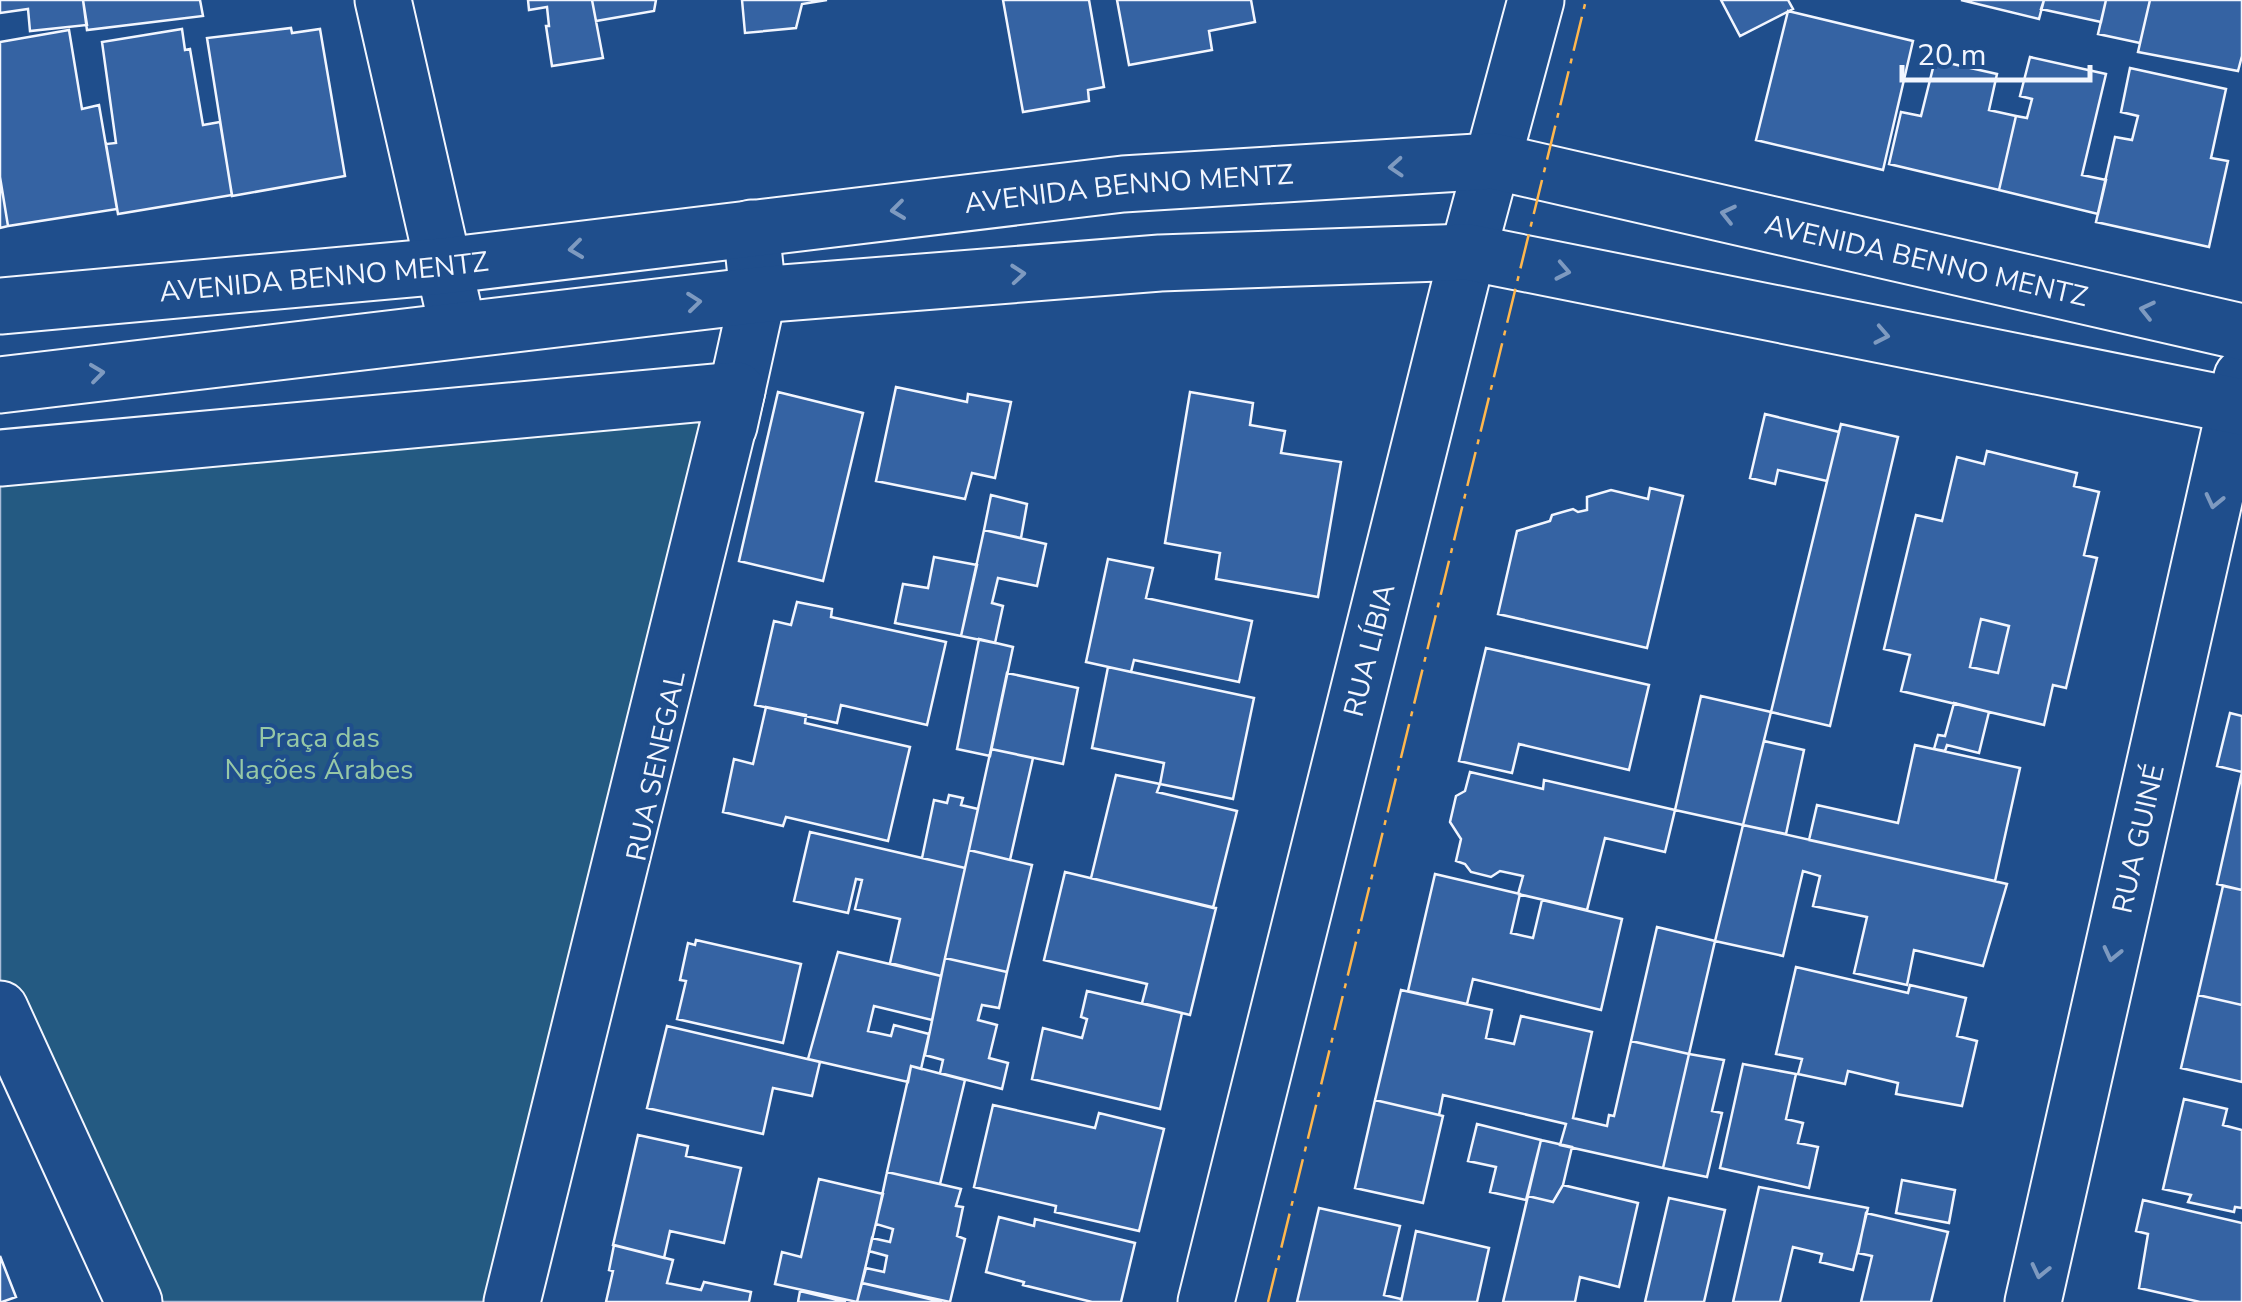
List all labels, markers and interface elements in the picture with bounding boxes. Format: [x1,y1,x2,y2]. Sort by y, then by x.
scale bar [1902,20,2090,82]
text: 20 m [1917,35,1986,76]
street label: AVENIDA BENNO MENTZ [962,155,1294,223]
one-way arrow [1388,156,1404,177]
one-way arrow [890,199,906,220]
one-way arrow [1720,205,1737,226]
street label: AVENIDA BENNO MENTZ [1761,206,2091,316]
one-way arrow [567,238,584,259]
street label: AVENIDA BENNO MENTZ [158,243,490,312]
one-way arrow [1554,259,1571,280]
one-way arrow [1010,264,1026,285]
one-way arrow [686,292,702,313]
one-way arrow [2139,301,2156,322]
one-way arrow [1873,323,1890,344]
one-way arrow [89,363,105,384]
one-way arrow [2205,492,2226,509]
street label: RUA LÍBIA [1335,580,1405,721]
street label: RUA SENEGAL [617,668,695,865]
park label: Praça das Nações Árabes [224,719,414,789]
street label: RUA GUINÉ [2103,761,2174,917]
one-way arrow [2102,945,2123,962]
one-way arrow [2031,1262,2052,1279]

